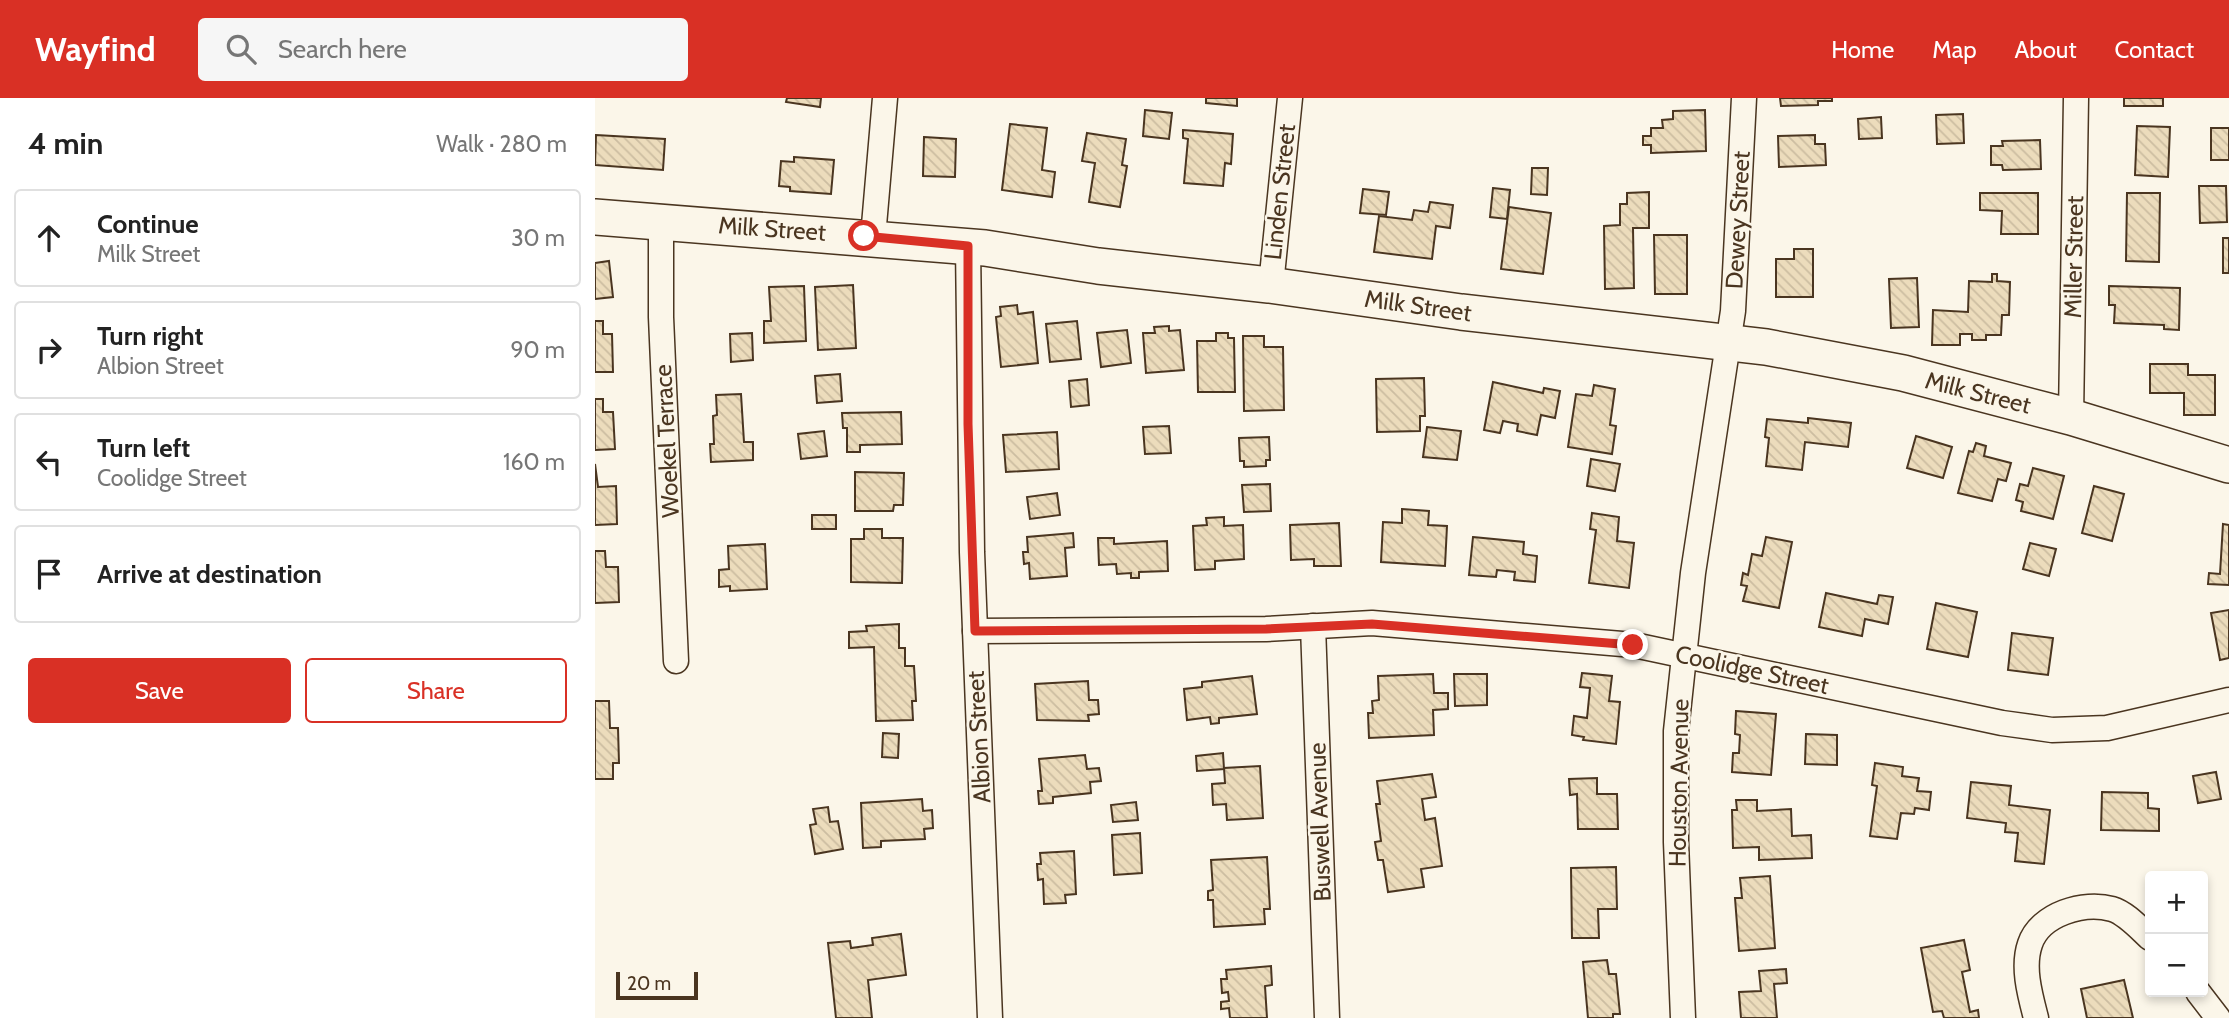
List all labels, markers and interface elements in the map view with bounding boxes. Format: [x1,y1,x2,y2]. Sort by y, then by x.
search box [198,18,688,81]
text: Wayfind [35,29,156,69]
icon: search [222,30,260,68]
text: Search here [278,33,407,65]
text: Home [1831,35,1894,64]
text: Map [1932,35,1977,64]
text: About [2015,35,2077,64]
text: Contact [2115,35,2194,64]
street label: Linden Street [1258,122,1301,261]
text: 4 min [28,125,103,162]
text: Walk · 280 m [436,130,567,158]
street label: Dewey Street [1719,150,1756,290]
street label: Miller Street [2058,195,2089,318]
text: Continue [97,208,199,240]
street label: Milk Street [717,210,827,247]
icon: ahead [30,219,68,257]
route start [848,220,879,251]
text: 30 m [511,224,565,252]
text: Milk Street [97,240,200,268]
street label: Milk Street [1363,284,1473,327]
text: Turn right [97,320,203,352]
icon: right [30,331,68,369]
text: 90 m [511,336,565,364]
text: Albion Street [97,352,224,380]
street label: Woekel Terrace [648,364,685,518]
street label: Milk Street [1922,365,2034,420]
text: Turn left [97,432,190,464]
icon: left [30,443,68,481]
text: 160 m [503,448,565,476]
text: Coolidge Street [97,464,247,492]
icon: arrive [30,555,68,593]
text: Arrive at destination [97,558,322,590]
route end [1617,629,1648,660]
street label: Coolidge Street [1673,639,1832,700]
button: Save [28,658,291,723]
button: Share [305,658,567,723]
street label: Albion Street [961,670,996,804]
street label: Houston Avenue [1663,699,1694,867]
street label: Buswell Avenue [1302,742,1337,902]
map controls [2145,871,2208,997]
button: + [2145,871,2208,934]
button: − [2145,934,2208,997]
scale bar [616,969,698,1001]
text: 20 m [627,972,671,995]

